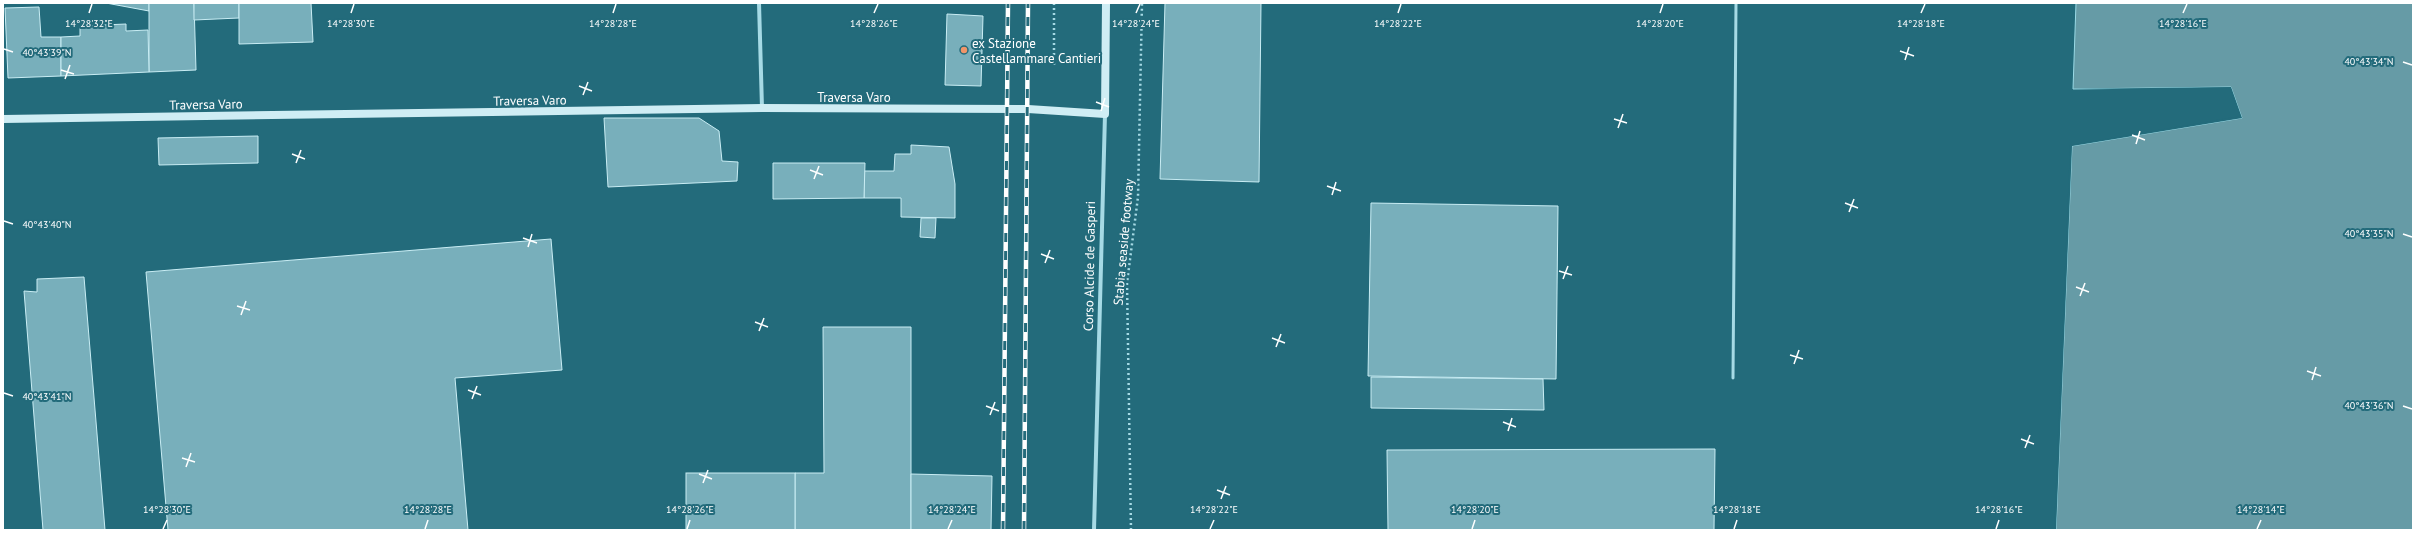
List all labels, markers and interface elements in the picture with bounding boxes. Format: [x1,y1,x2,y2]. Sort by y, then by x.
text: 14°28'32"E [65,17,113,30]
text: 14°28'30"E [327,17,375,30]
text: 14°28'28"E [589,17,637,30]
text: 14°28'26"E [850,17,898,30]
text: 14°28'24"E [1112,17,1160,30]
text: 14°28'22"E [1374,17,1422,30]
text: 14°28'20"E [1636,17,1684,30]
text: 14°28'18"E [1897,17,1945,30]
text: 14°28'16"E [2159,17,2207,30]
place label: ex Stazione Castellammare Cantieri [972,35,1101,67]
marker: ex Stazione Castellammare Cantieri [959,45,969,55]
text: 40°43'39"N [22,46,72,59]
text: 40°43'34"N [2344,55,2394,68]
street label: Traversa Varo [817,89,891,106]
street label: Traversa Varo [493,91,567,110]
street label: Traversa Varo [169,95,243,114]
street label: Stabia seaside footway [1109,178,1138,306]
street label: Corso Alcide de Gasperi [1080,201,1099,331]
text: 40°43'40"N [22,218,72,231]
text: 40°43'35"N [2344,227,2394,240]
text: 40°43'41"N [22,390,72,403]
text: 40°43'36"N [2344,399,2394,412]
text: 14°28'30"E [143,503,191,516]
text: 14°28'28"E [404,503,452,516]
text: 14°28'26"E [666,503,714,516]
text: 14°28'24"E [928,503,976,516]
text: 14°28'22"E [1190,503,1238,516]
text: 14°28'20"E [1451,503,1499,516]
text: 14°28'18"E [1713,503,1761,516]
text: 14°28'16"E [1975,503,2023,516]
text: 14°28'14"E [2237,503,2285,516]

